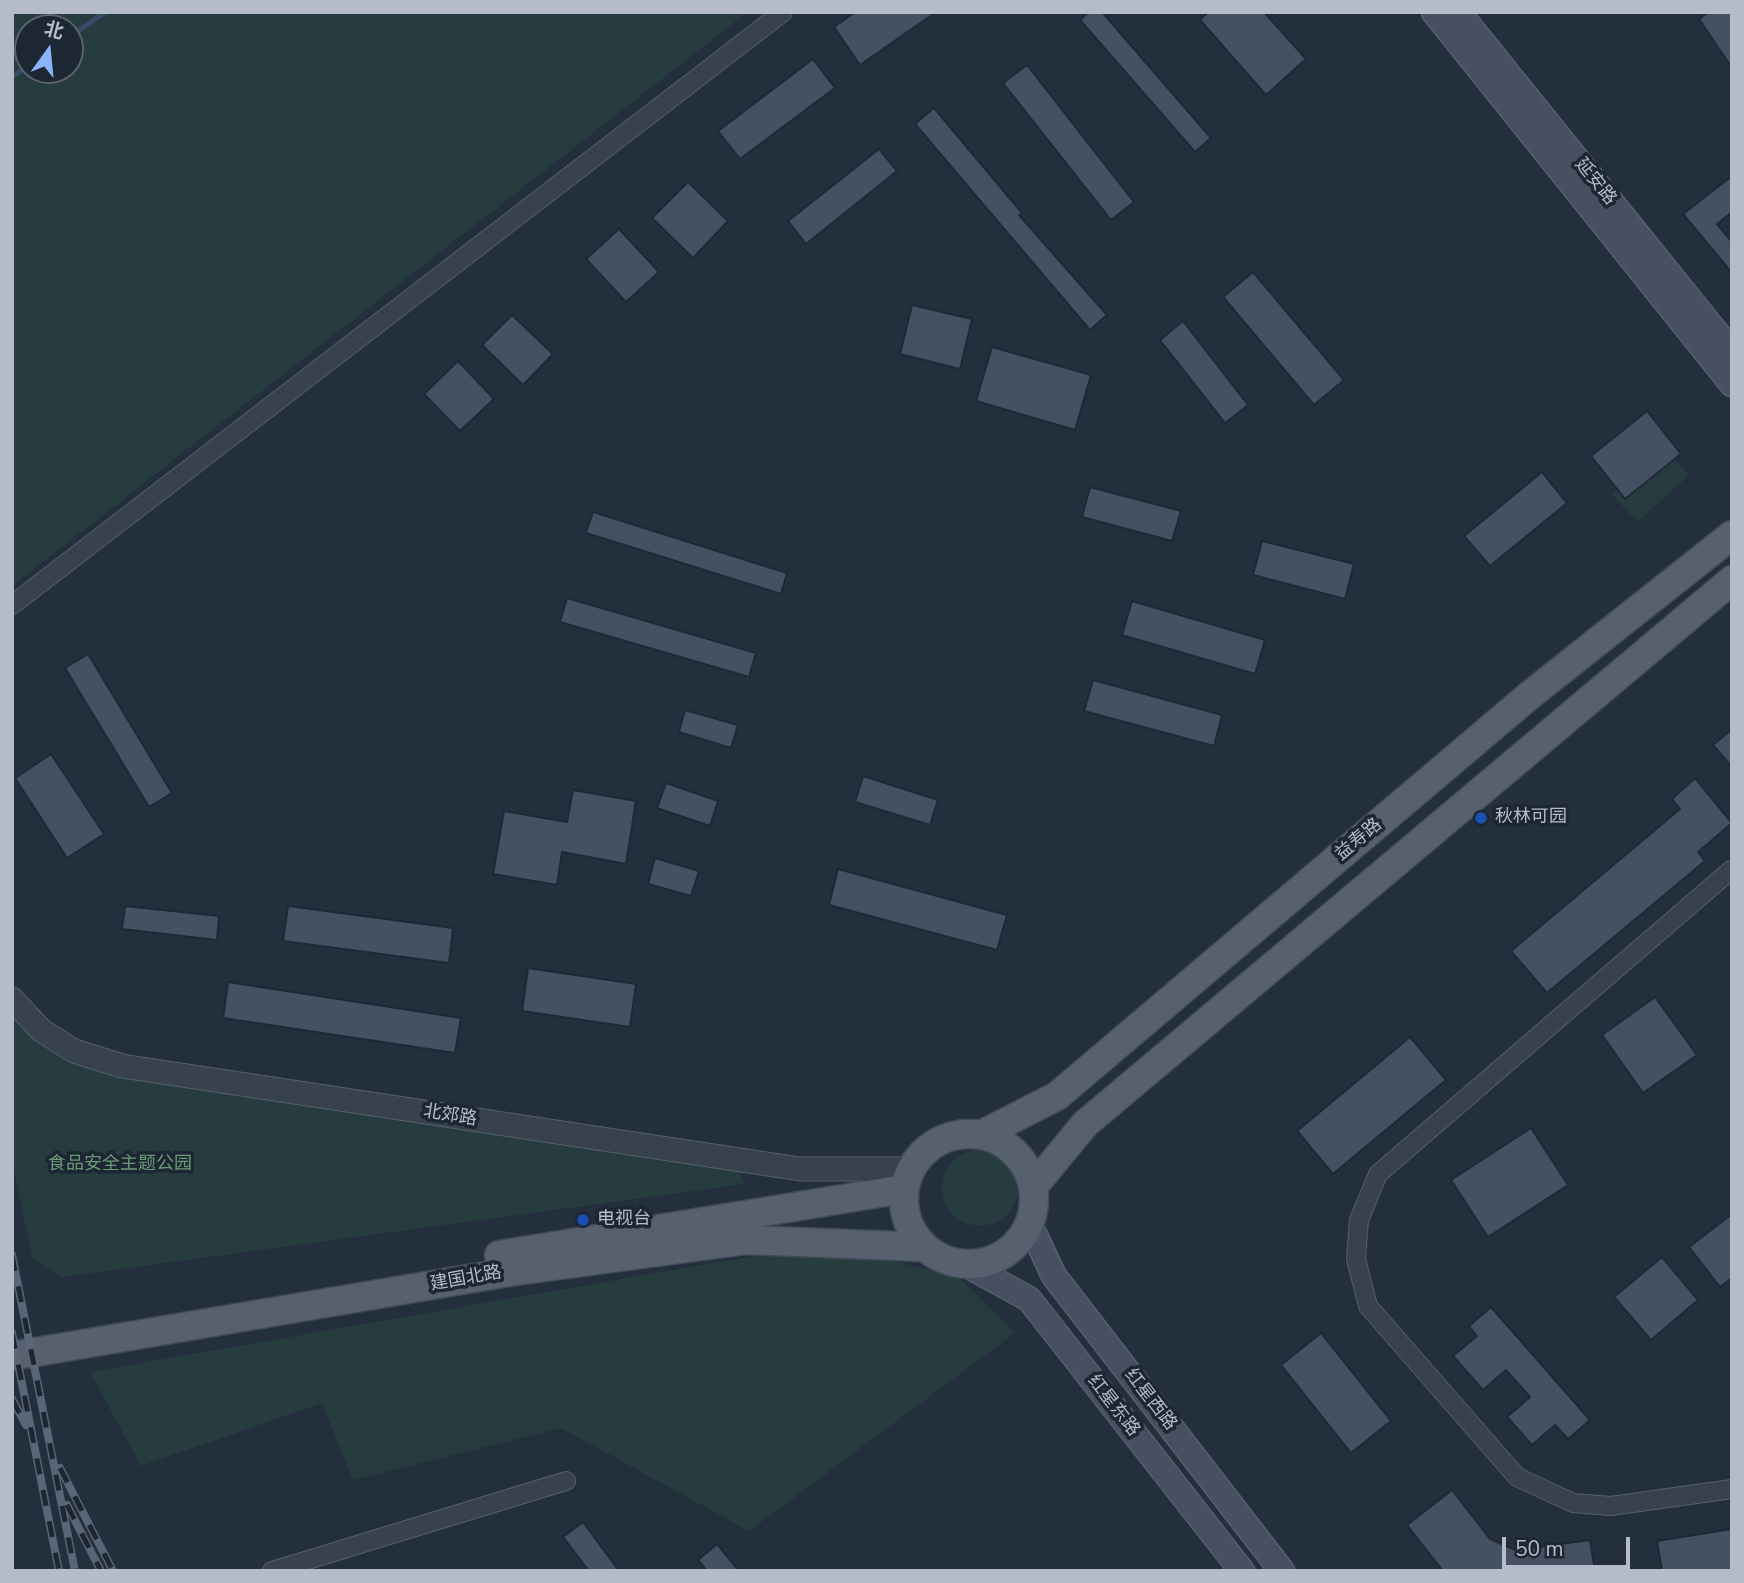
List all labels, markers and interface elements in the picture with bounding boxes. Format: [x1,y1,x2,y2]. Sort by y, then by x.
north arrow [14,14,84,84]
text: 北 [41,16,66,46]
street label: 延安路 [1570,154,1620,210]
place label: 秋林可园 [1495,807,1567,829]
marker: 秋林可园 [1473,810,1489,826]
street label: 益寿路 [1331,814,1387,866]
street label: 北郊路 [422,1101,478,1131]
park label: 食品安全主题公园 [48,1154,192,1176]
place label: 电视台 [597,1209,651,1231]
marker: 电视台 [575,1212,591,1228]
street label: 建国北路 [429,1262,503,1296]
street label: 红星西路 [1119,1365,1181,1435]
street label: 红星东路 [1082,1371,1144,1441]
scale bar [1506,1524,1634,1568]
text: 50 m [1515,1535,1564,1563]

